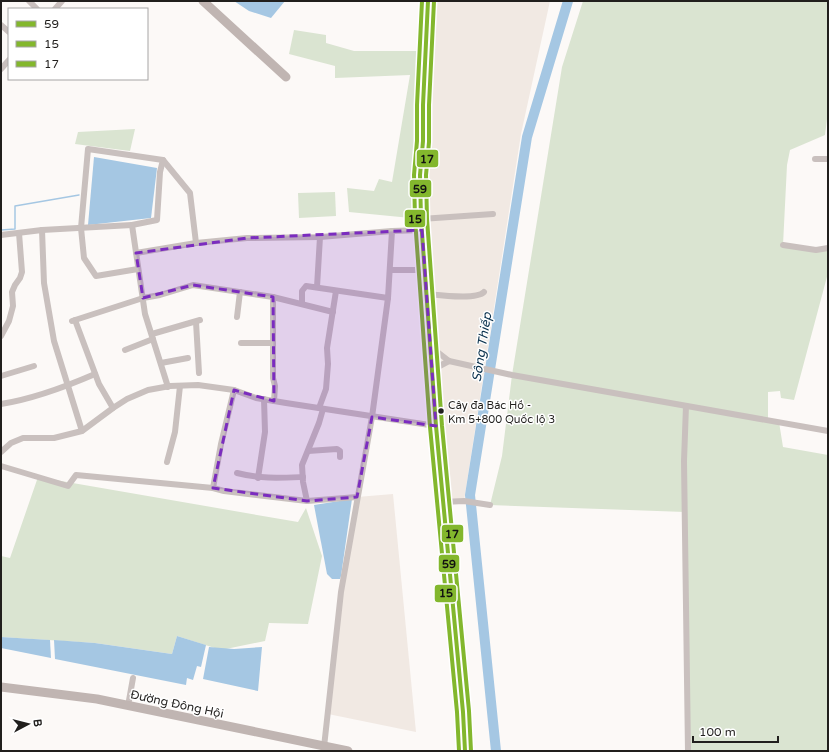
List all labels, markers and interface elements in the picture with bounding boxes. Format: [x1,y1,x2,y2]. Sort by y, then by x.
legend [8,8,148,80]
text: 59 [44,17,59,31]
text: 15 [44,37,59,51]
text: 17 [44,57,59,71]
line badge: 17 [416,149,439,168]
text: 17 [420,153,434,166]
line badge: 59 [409,179,432,198]
text: 59 [413,183,427,196]
line badge: 15 [404,209,426,228]
text: 15 [408,213,422,226]
water label: Sông Thiếp [469,311,495,383]
place label: Cây đa Bác Hồ - Km 5+800 Quốc lộ 3 [448,399,555,426]
marker: Cây đa Bác Hồ - Km 5+800 Quốc lộ 3 [436,406,446,416]
line badge: 17 [441,524,464,543]
text: 17 [445,528,459,541]
line badge: 59 [438,554,460,573]
text: 59 [442,558,456,571]
line badge: 15 [434,584,457,603]
text: 15 [439,587,453,600]
street label: Đường Đông Hội [129,687,225,721]
north arrow [8,704,48,744]
text: B [31,718,44,728]
scale bar [693,718,778,744]
text: 100 m [699,725,736,739]

